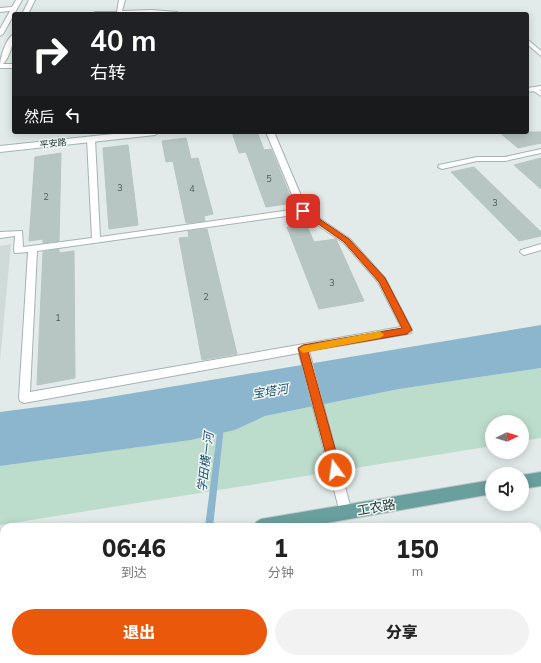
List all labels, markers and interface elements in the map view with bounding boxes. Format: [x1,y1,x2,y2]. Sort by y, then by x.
text: 40 m [90,23,156,58]
icon: right [24,28,76,80]
text: 右转 [90,61,126,84]
icon: left [62,104,84,126]
text: 然后 [24,107,54,126]
street label: 平安路 [39,136,67,150]
house number: 5 [266,173,272,184]
house number: 3 [117,182,123,193]
house number: 4 [189,183,195,194]
house number: 2 [43,191,49,202]
pin [286,194,320,228]
house number: 3 [492,197,498,208]
icon: arrive [292,200,314,222]
house number: 3 [329,277,335,288]
house number: 2 [203,291,209,302]
house number: 1 [55,312,61,323]
water label: 宝塔河 [251,380,291,401]
north arrow [485,415,529,459]
map controls [485,415,529,511]
water label: 学田横一河 [194,429,216,493]
position arrow [314,449,356,491]
button: sound [485,467,529,511]
street label: 工农路 [355,496,397,518]
text: 06:46 [102,533,166,563]
text: 1 [274,533,288,563]
text: 150 [396,534,439,564]
text: m [412,563,423,579]
text: 到达 [121,564,147,580]
text: 分钟 [268,564,294,580]
button: 退出 [12,609,267,655]
button: 分享 [275,609,529,655]

